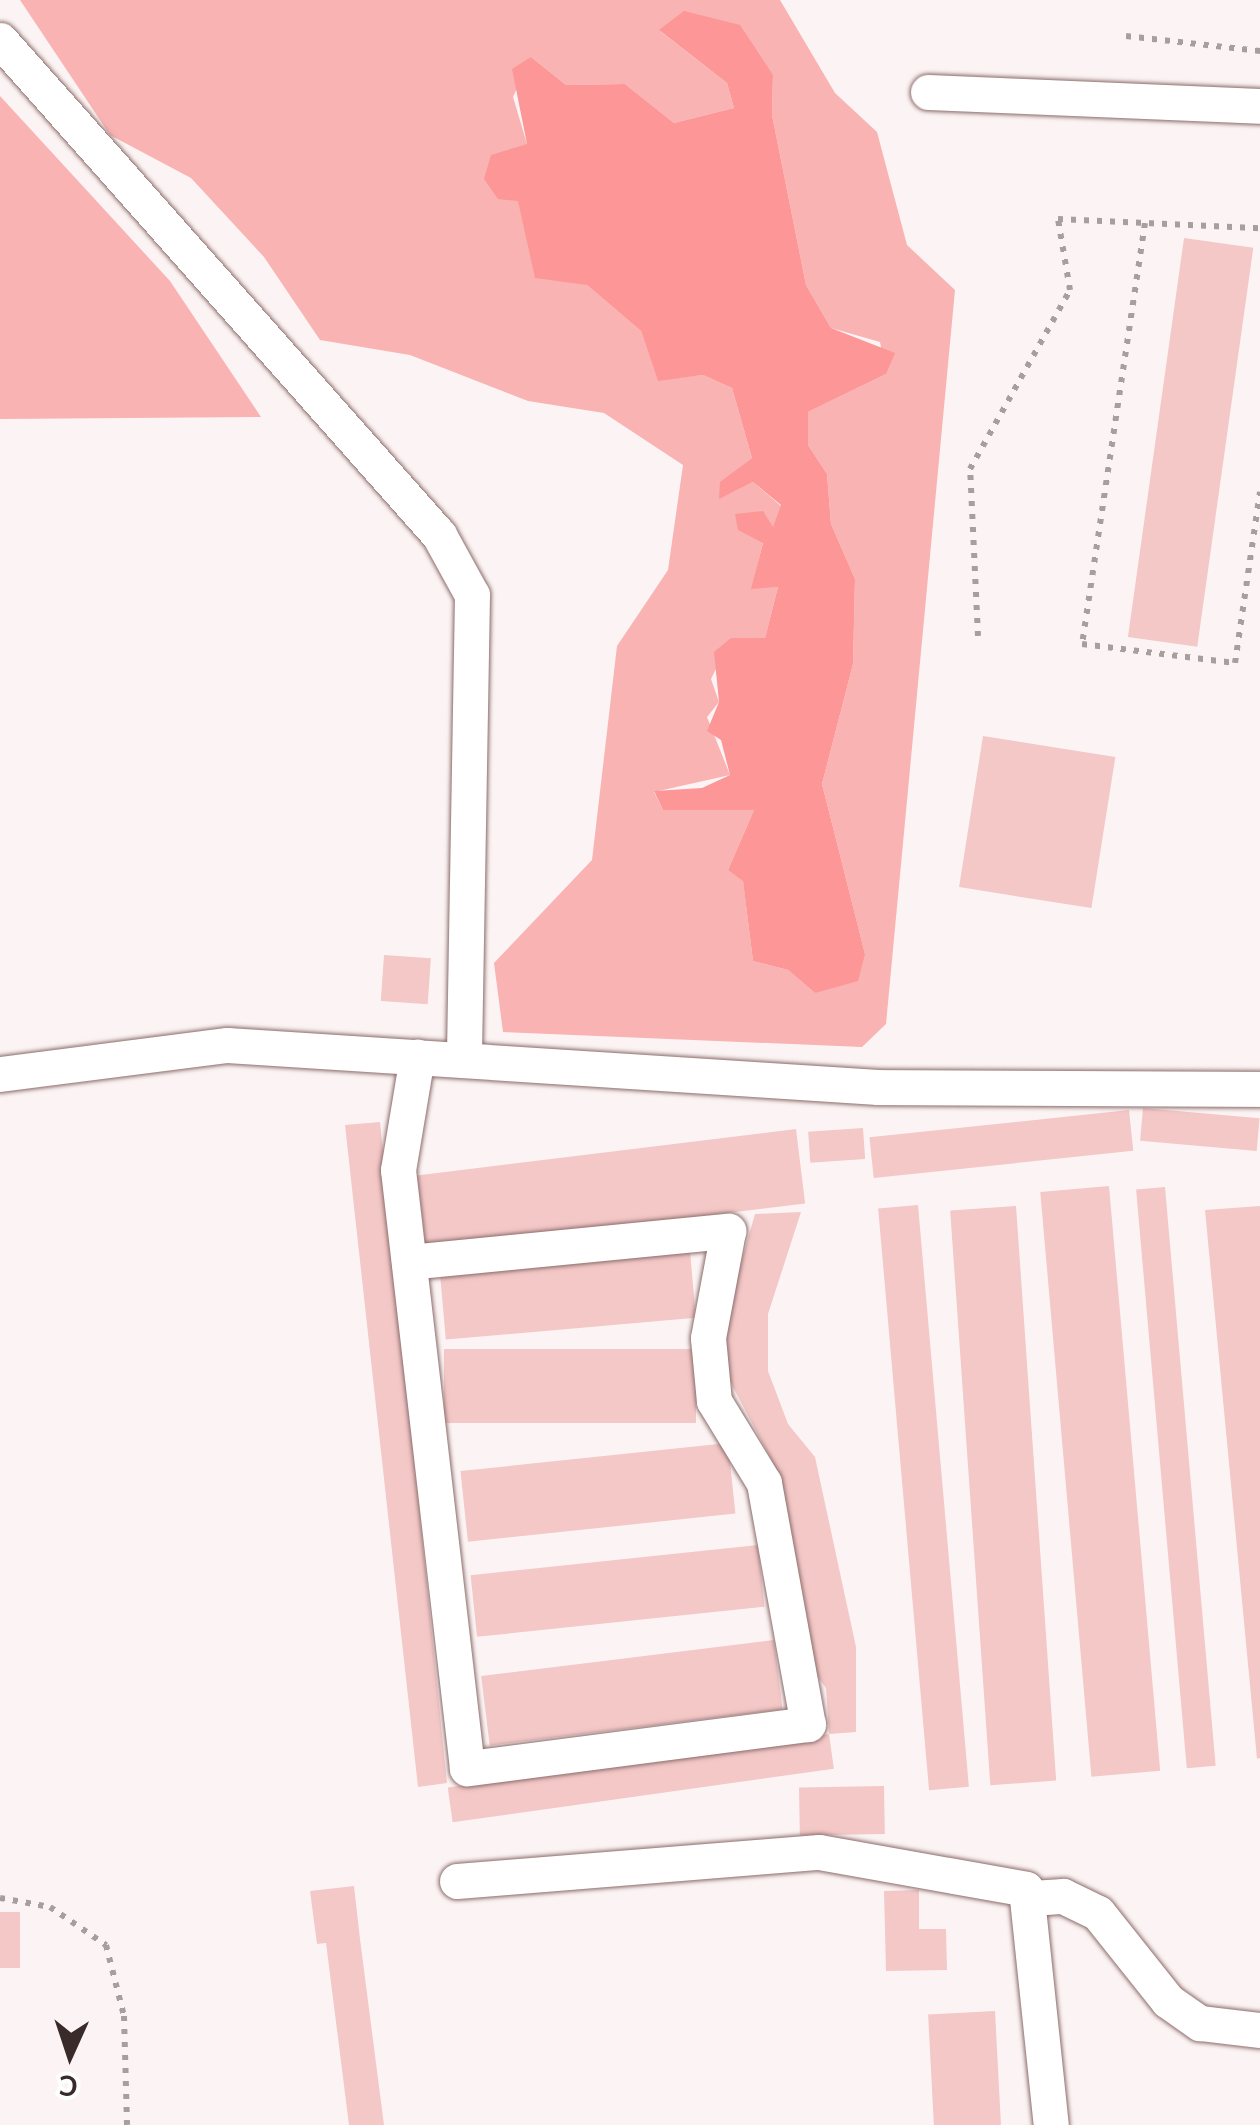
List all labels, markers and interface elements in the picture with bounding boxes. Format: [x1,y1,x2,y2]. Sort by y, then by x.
north arrow [20,2005,120,2105]
text: С [58,2065,79,2104]

